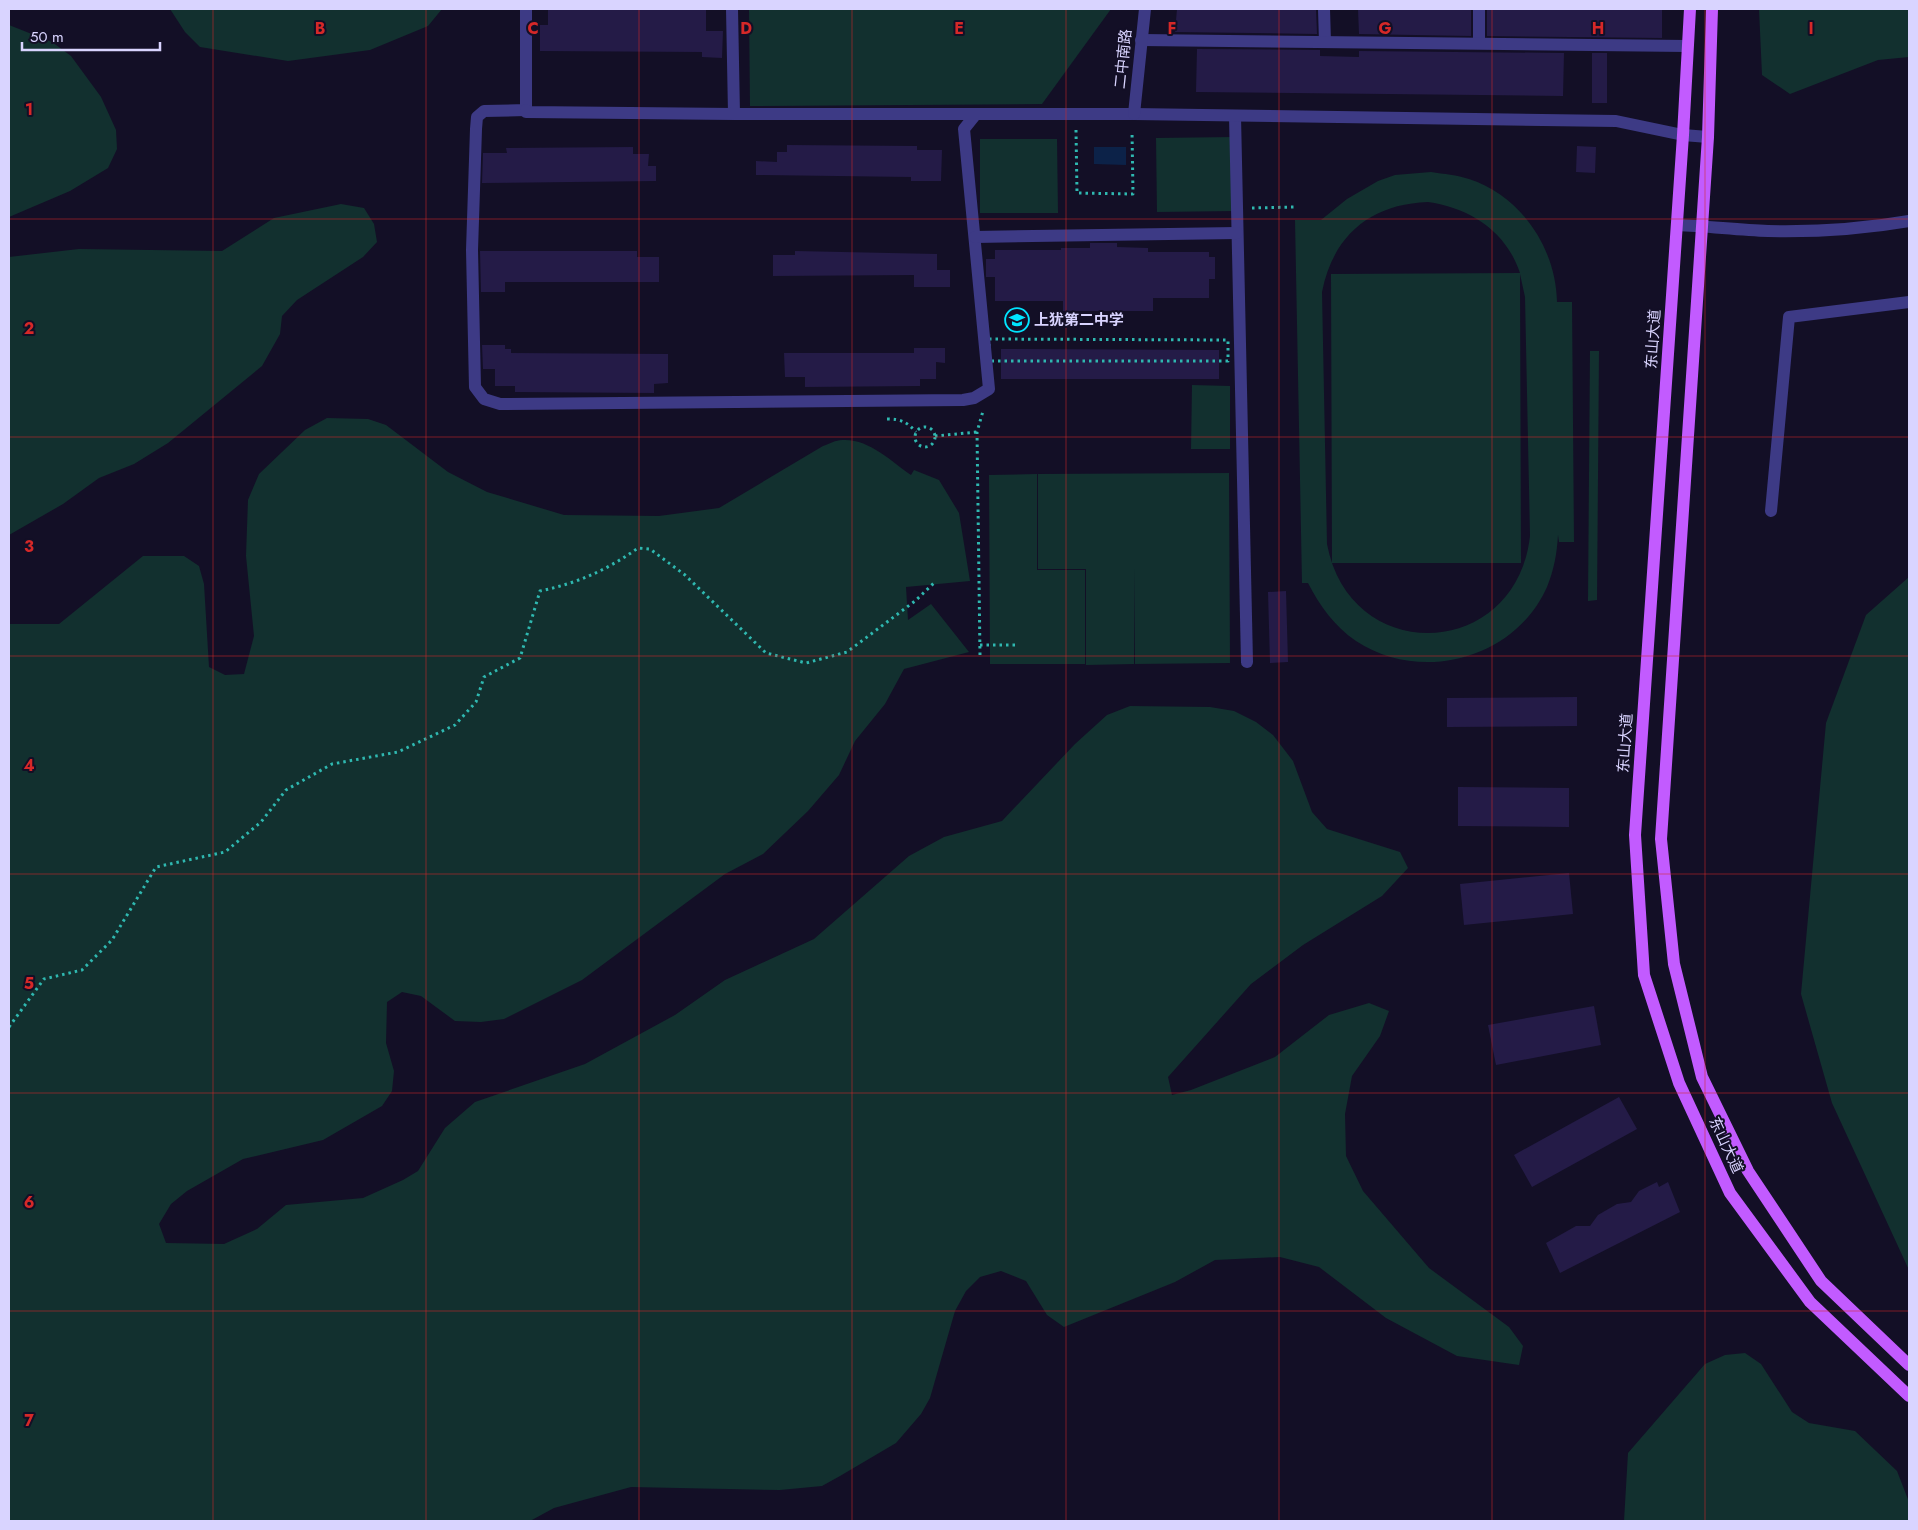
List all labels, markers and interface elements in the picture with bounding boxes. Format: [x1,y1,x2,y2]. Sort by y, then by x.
text: B [315,17,325,40]
text: C [527,17,539,40]
text: D [740,17,752,40]
text: E [954,17,964,40]
text: F [1168,17,1176,40]
text: G [1378,17,1392,40]
text: H [1592,17,1604,40]
text: I [1808,17,1814,40]
scale bar [22,20,160,52]
text: 50 m [30,26,64,48]
street label: 二中南路 [1109,28,1137,90]
text: 1 [25,98,33,121]
school or university icon: 上犹第二中学 [1004,307,1030,333]
street label: 东山大道 [1640,308,1666,370]
place label: 上犹第二中学 [1034,309,1124,331]
text: 2 [24,317,34,340]
text: 3 [24,535,34,558]
street label: 东山大道 [1612,712,1638,774]
text: 4 [23,754,35,777]
text: 5 [24,972,34,995]
street label: 东山大道 [1703,1113,1749,1177]
text: 6 [24,1191,34,1214]
text: 7 [24,1409,34,1432]

